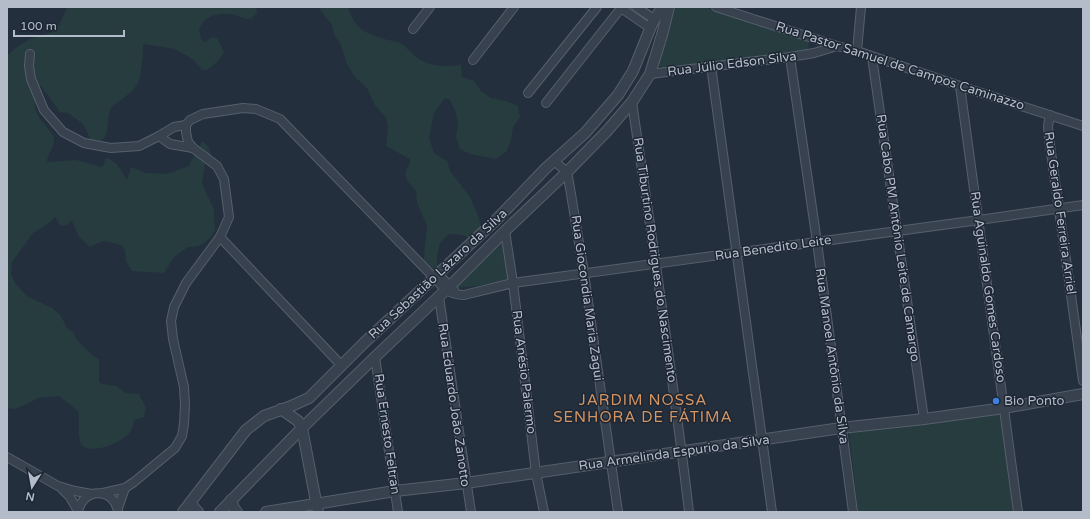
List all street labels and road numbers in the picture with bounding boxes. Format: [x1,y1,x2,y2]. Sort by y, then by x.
street label: Rua Pastor Samuel de Campos Caminazzo [774,18,1026,114]
street label: Rua Júlio Edson Silva [667,48,797,80]
street label: Rua Cabo PM Antônio Leite de Camargo [873,113,923,363]
street label: Rua Geraldo Ferreira Arriel [1041,131,1079,295]
street label: Rua Tiburtino Rodrigues do Nascimento [630,136,680,384]
street label: Rua Aguinaldo Gomes Cardoso [967,190,1009,384]
street label: Rua Sebastião Lázaro da Silva [365,205,511,343]
street label: Rua Giocondia Maria Zagui [567,214,607,382]
street label: Rua Benedito Leite [714,232,832,264]
street label: Rua Manoel Antônio da Silva [812,267,852,445]
street label: Rua Anésio Palermo [508,309,540,435]
street label: Rua Eduardo João Zanotto [435,322,473,488]
street label: Rua Ernesto Feltran [371,373,403,495]
street label: Rua Armelinda Espurio da Silva [578,432,770,474]

